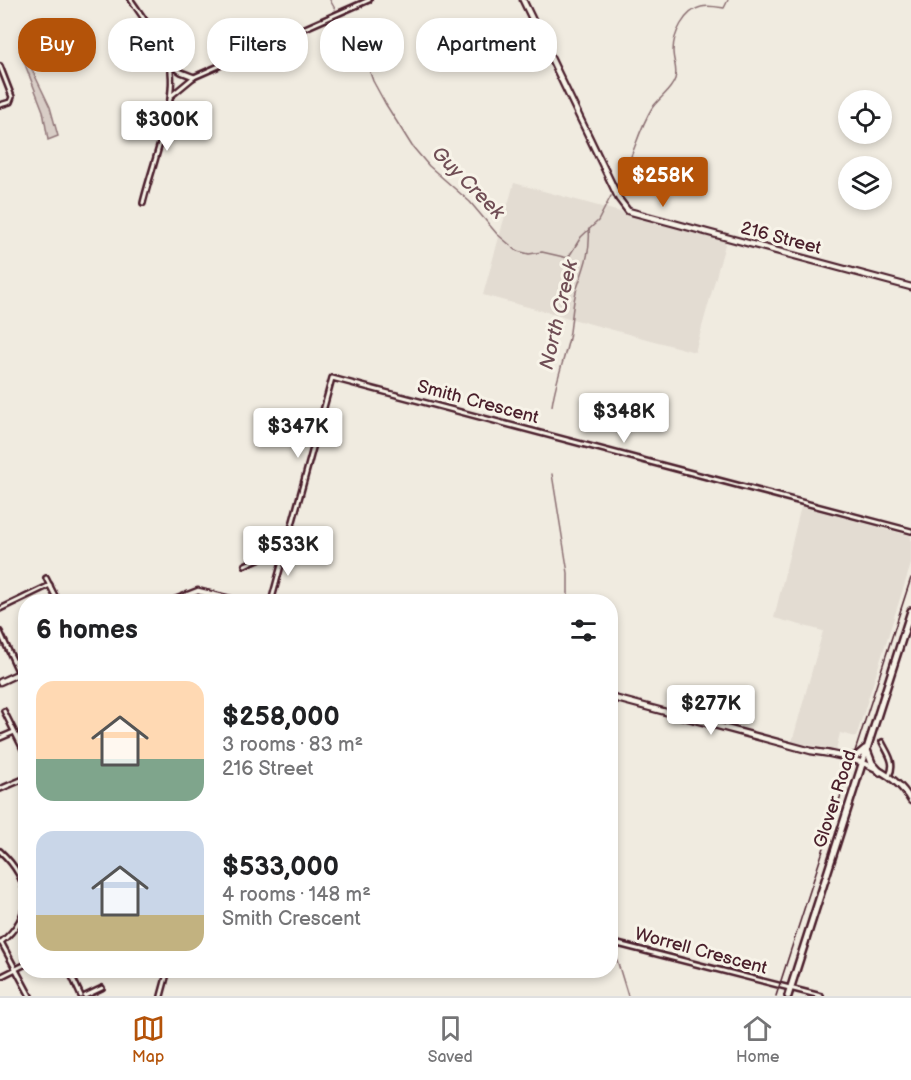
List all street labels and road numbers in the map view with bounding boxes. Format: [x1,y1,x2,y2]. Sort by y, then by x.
street label: 216 Street [739,217,824,259]
street label: Smith Crescent [415,376,541,428]
street label: Glover Road [809,747,861,851]
street label: Worrell Crescent [632,923,770,979]

